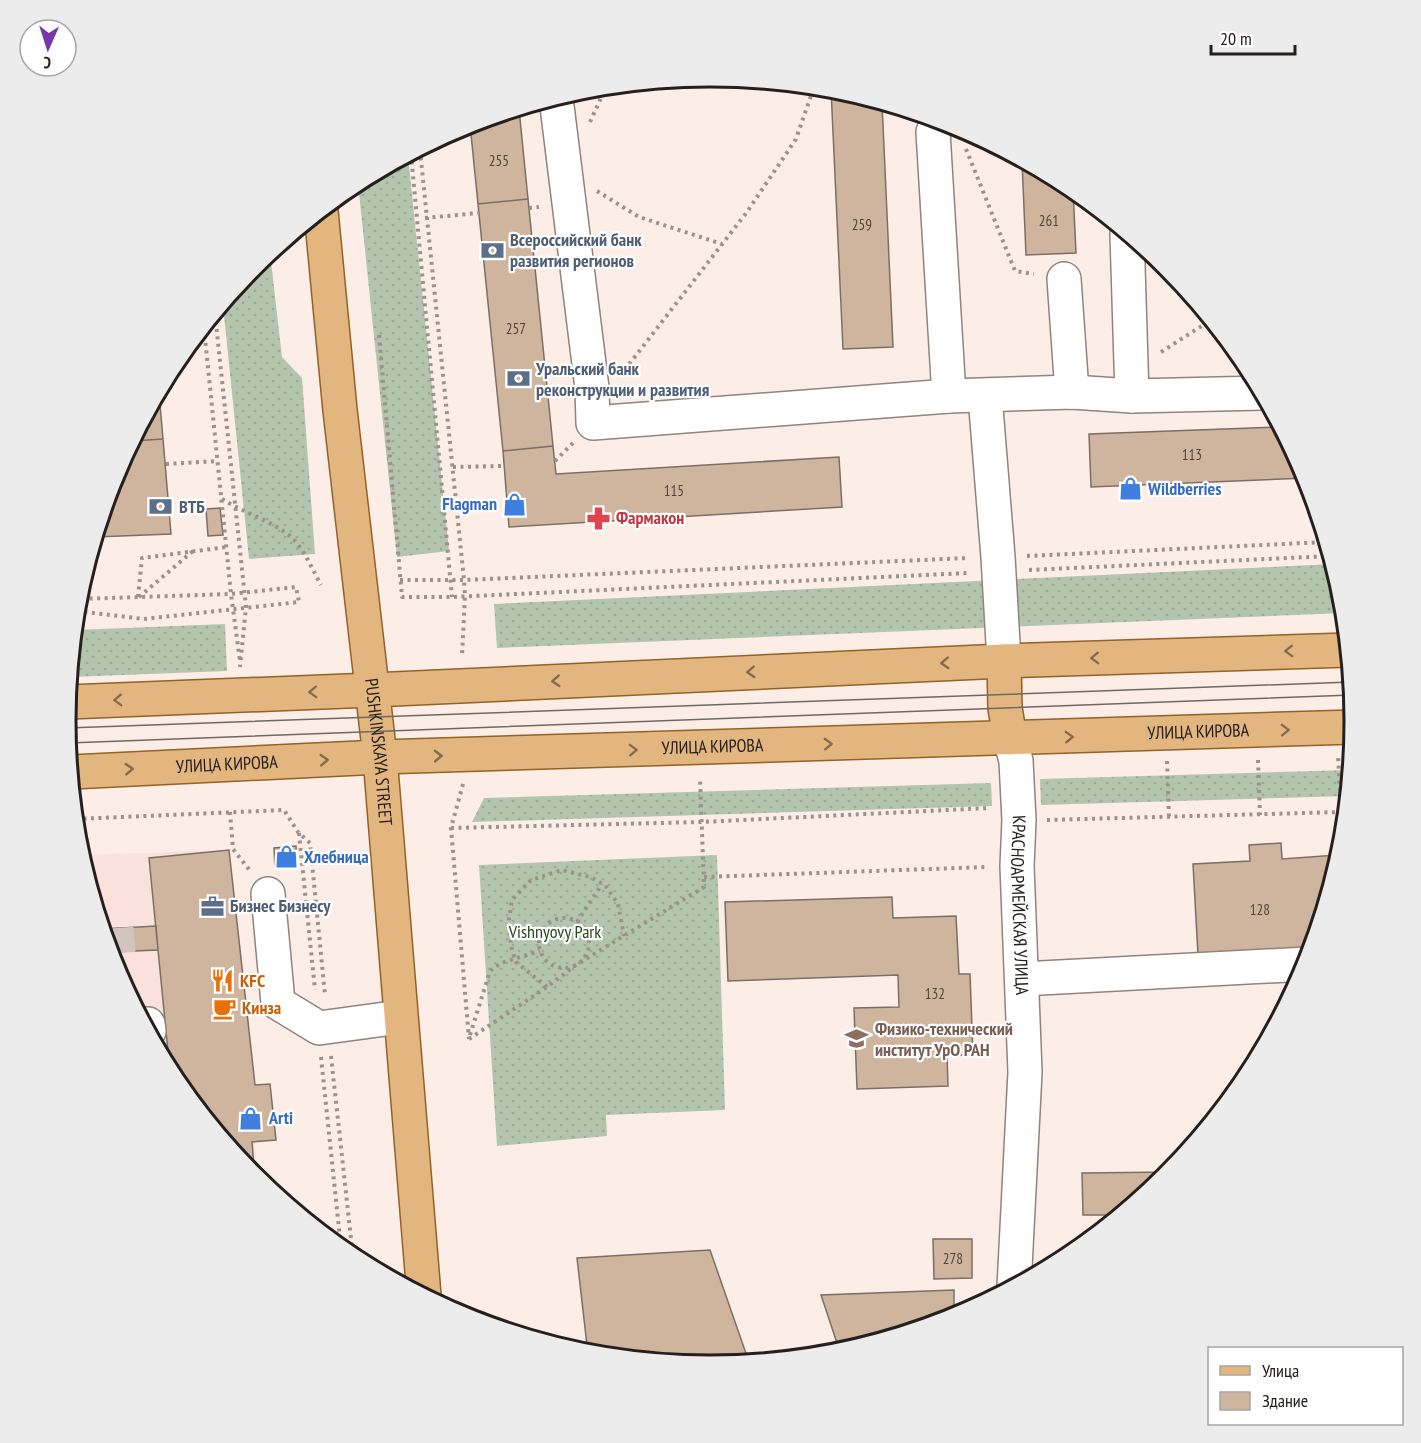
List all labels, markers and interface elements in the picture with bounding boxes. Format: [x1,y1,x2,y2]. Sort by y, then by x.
north arrow [18,18,78,78]
scale bar [1211,18,1295,56]
text: 20 m [1220,27,1252,50]
text: С [42,53,51,73]
house number: 255 [489,151,509,170]
house number: 261 [1039,211,1059,230]
house number: 259 [852,215,872,234]
place label: Всероссийский банк развития регионов [510,228,642,272]
bank icon: Всероссийский банк развития регионов [479,237,505,263]
house number: 257 [506,319,526,338]
place label: Уральский банк реконструкции и развития [535,357,709,401]
bank icon: Уральский банк реконструкции и развития [505,366,531,392]
house number: 113 [1182,445,1202,464]
shop icon: Wildberries [1117,476,1143,502]
place label: Wildberries [1147,477,1222,500]
house number: 115 [664,481,684,500]
shop icon: Flagman [502,491,528,517]
place label: Flagman [442,492,497,515]
bank icon: ВТБ [148,494,174,520]
place label: ВТБ [179,495,205,518]
pharmacy icon: Фармакон [585,505,611,531]
place label: Фармакон [616,506,684,529]
one-way arrow [1285,645,1294,658]
one-way arrow [1090,651,1099,664]
one-way arrow [941,657,950,670]
one-way arrow [746,666,755,678]
one-way arrow [551,674,560,687]
street label: PUSHKINSKAYA STREET [360,677,398,827]
one-way arrow [309,686,318,699]
one-way arrow [114,694,123,706]
street label: УЛИЦА КИРОВА [1147,718,1250,744]
one-way arrow [1280,723,1289,736]
one-way arrow [1064,730,1073,743]
street label: УЛИЦА КИРОВА [661,733,764,759]
one-way arrow [823,737,832,750]
one-way arrow [628,743,637,756]
one-way arrow [434,749,443,762]
street label: УЛИЦА КИРОВА [175,750,279,778]
one-way arrow [320,753,329,766]
one-way arrow [125,763,134,776]
street label: КРАСНОАРМЕЙСКАЯ УЛИЦА [1006,815,1034,996]
shop icon: Хлебница [273,844,299,870]
place label: Хлебница [304,845,369,868]
office icon: Бизнес Бизнесу [199,893,225,919]
place label: Бизнес Бизнесу [230,894,331,917]
house number: 128 [1250,900,1270,919]
park label: Vishnyovy Park [508,920,601,943]
restaurant icon: KFC [209,968,235,994]
place label: KFC [240,969,265,992]
house number: 132 [925,984,945,1003]
cafe icon: Кинза [211,995,237,1021]
place label: Кинза [242,996,281,1019]
place label: Физико-технический институт УрО РАН [875,1017,1013,1061]
school or university icon: Физико-технический институт УрО РАН [844,1026,870,1052]
shop icon: Arti [238,1105,264,1131]
place label: Arti [268,1106,293,1129]
house number: 278 [943,1249,963,1268]
legend [1208,1347,1403,1425]
text: Улица [1262,1359,1299,1382]
text: Здание [1262,1389,1308,1412]

